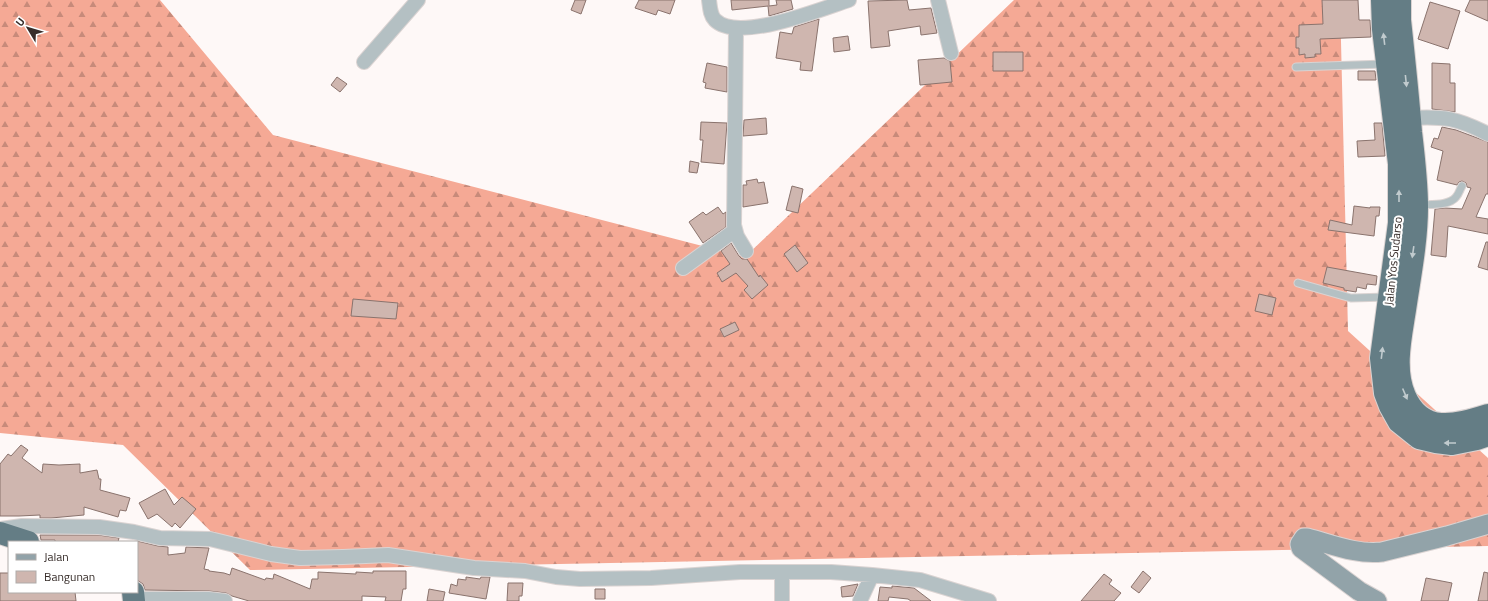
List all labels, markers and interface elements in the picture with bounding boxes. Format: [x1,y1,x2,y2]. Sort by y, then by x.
north arrow [8,8,48,48]
text: U [12,14,29,30]
one-way arrow [1381,33,1387,45]
one-way arrow [1403,75,1410,87]
one-way arrow [1396,189,1402,202]
street label: Jalan Yos Sudarso [1379,216,1407,306]
one-way arrow [1410,246,1416,258]
one-way arrow [1378,347,1385,359]
one-way arrow [1402,389,1408,401]
one-way arrow [1443,440,1456,446]
legend [8,541,138,593]
text: Jalan [44,547,69,566]
text: Bangunan [44,567,95,586]

